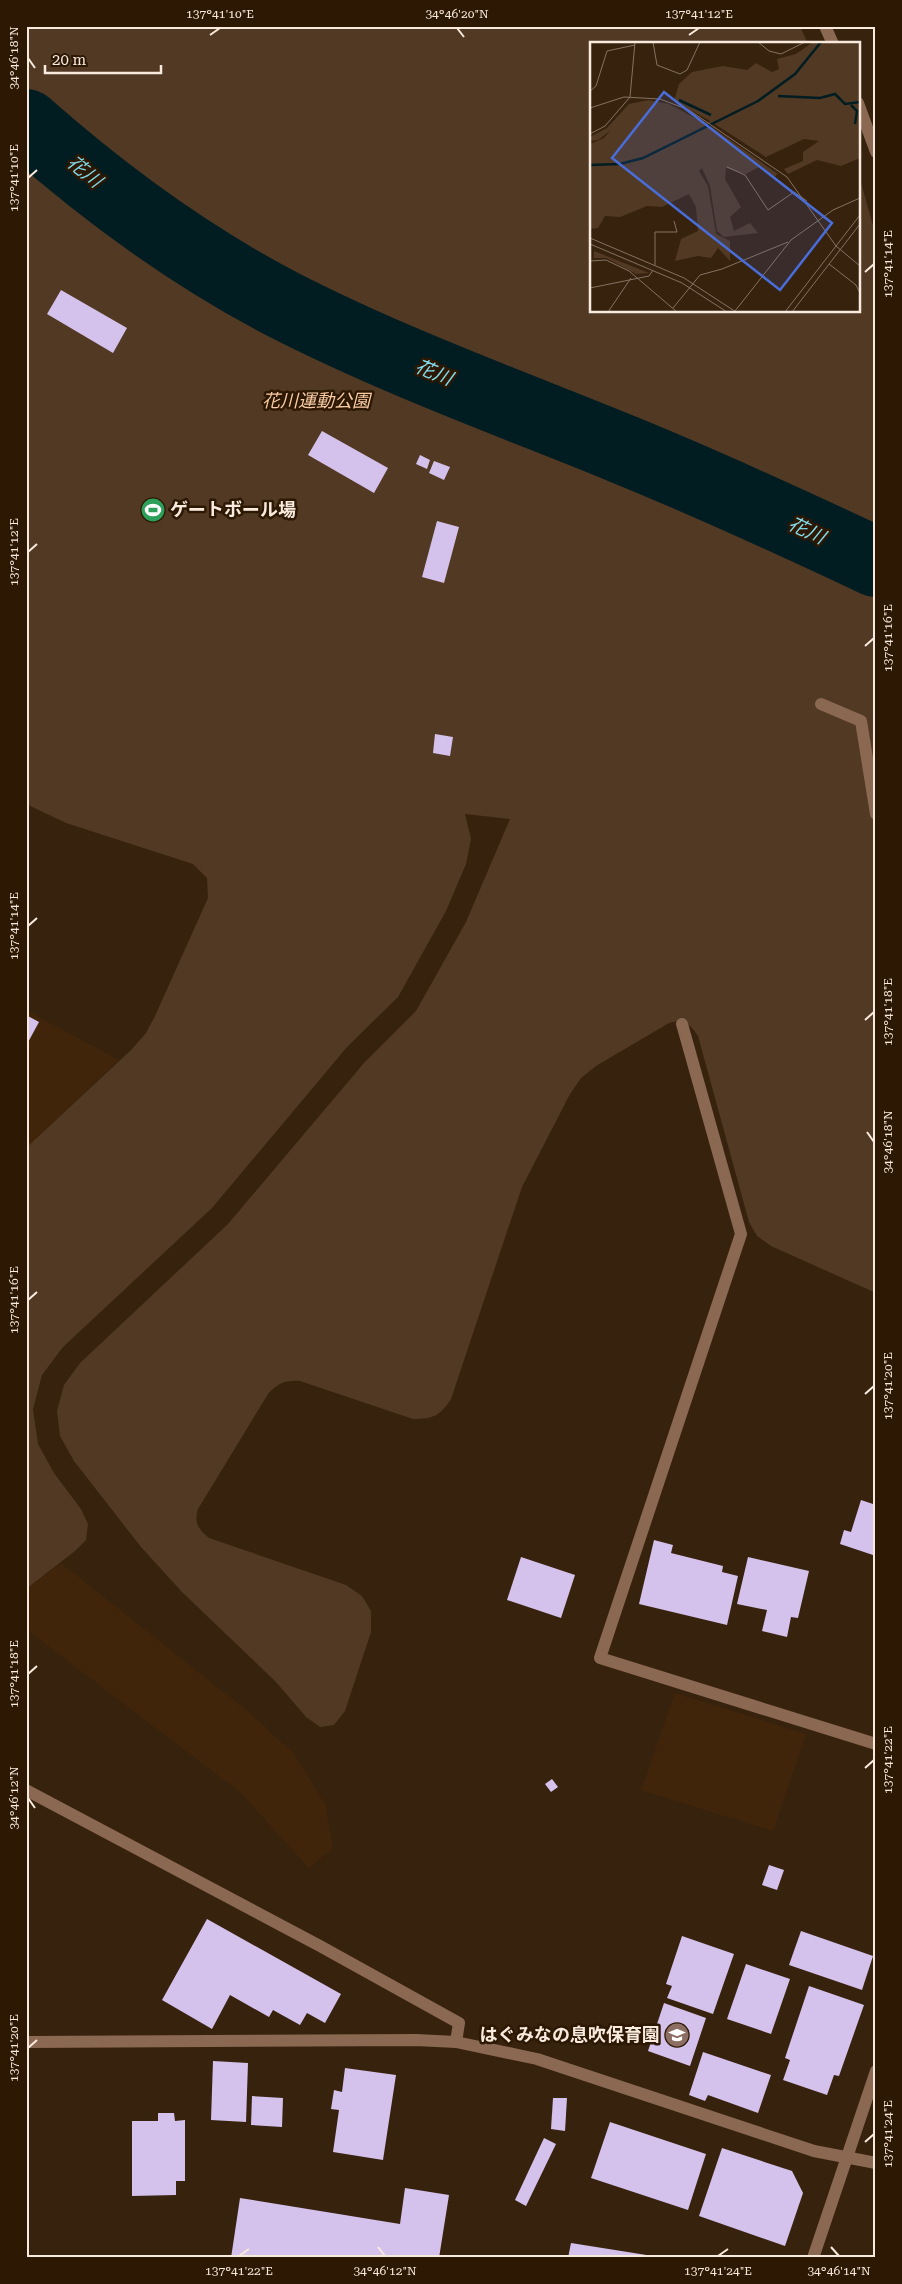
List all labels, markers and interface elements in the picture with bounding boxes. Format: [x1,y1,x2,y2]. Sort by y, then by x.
text: 137°41'10"E [186,7,254,21]
text: 34°46'20"N [425,7,489,21]
text: 137°41'12"E [665,7,733,21]
text: 34°46'18"N [7,26,21,90]
scale bar [45,42,161,74]
inset map [590,42,860,312]
text: 20 m [52,51,87,69]
text: 137°41'10"E [7,144,21,212]
water label: 花川 [63,150,108,194]
text: 137°41'14"E [881,230,895,298]
water label: 花川 [412,355,458,391]
park label: 花川運動公園 [262,390,373,411]
sports icon: ゲートボール場 [140,497,166,523]
place label: ゲートボール場 [170,499,296,520]
water label: 花川 [785,512,831,550]
text: 137°41'12"E [7,518,21,586]
text: 137°41'16"E [881,604,895,672]
text: 137°41'14"E [7,892,21,960]
text: 137°41'18"E [881,978,895,1046]
text: 34°46'18"N [881,1110,895,1174]
text: 137°41'16"E [7,1266,21,1334]
text: 137°41'20"E [881,1352,895,1420]
text: 137°41'18"E [7,1640,21,1708]
text: 137°41'22"E [881,1726,895,1794]
text: 34°46'12"N [7,1766,21,1830]
text: 137°41'20"E [7,2014,21,2082]
school or university icon: はぐみなの息吹保育園 [664,2022,690,2048]
place label: はぐみなの息吹保育園 [479,2024,660,2045]
text: 137°41'24"E [881,2100,895,2168]
text: 137°41'22"E [205,2264,273,2278]
text: 34°46'12"N [353,2264,417,2278]
text: 137°41'24"E [684,2264,752,2278]
text: 34°46'14"N [807,2264,871,2278]

